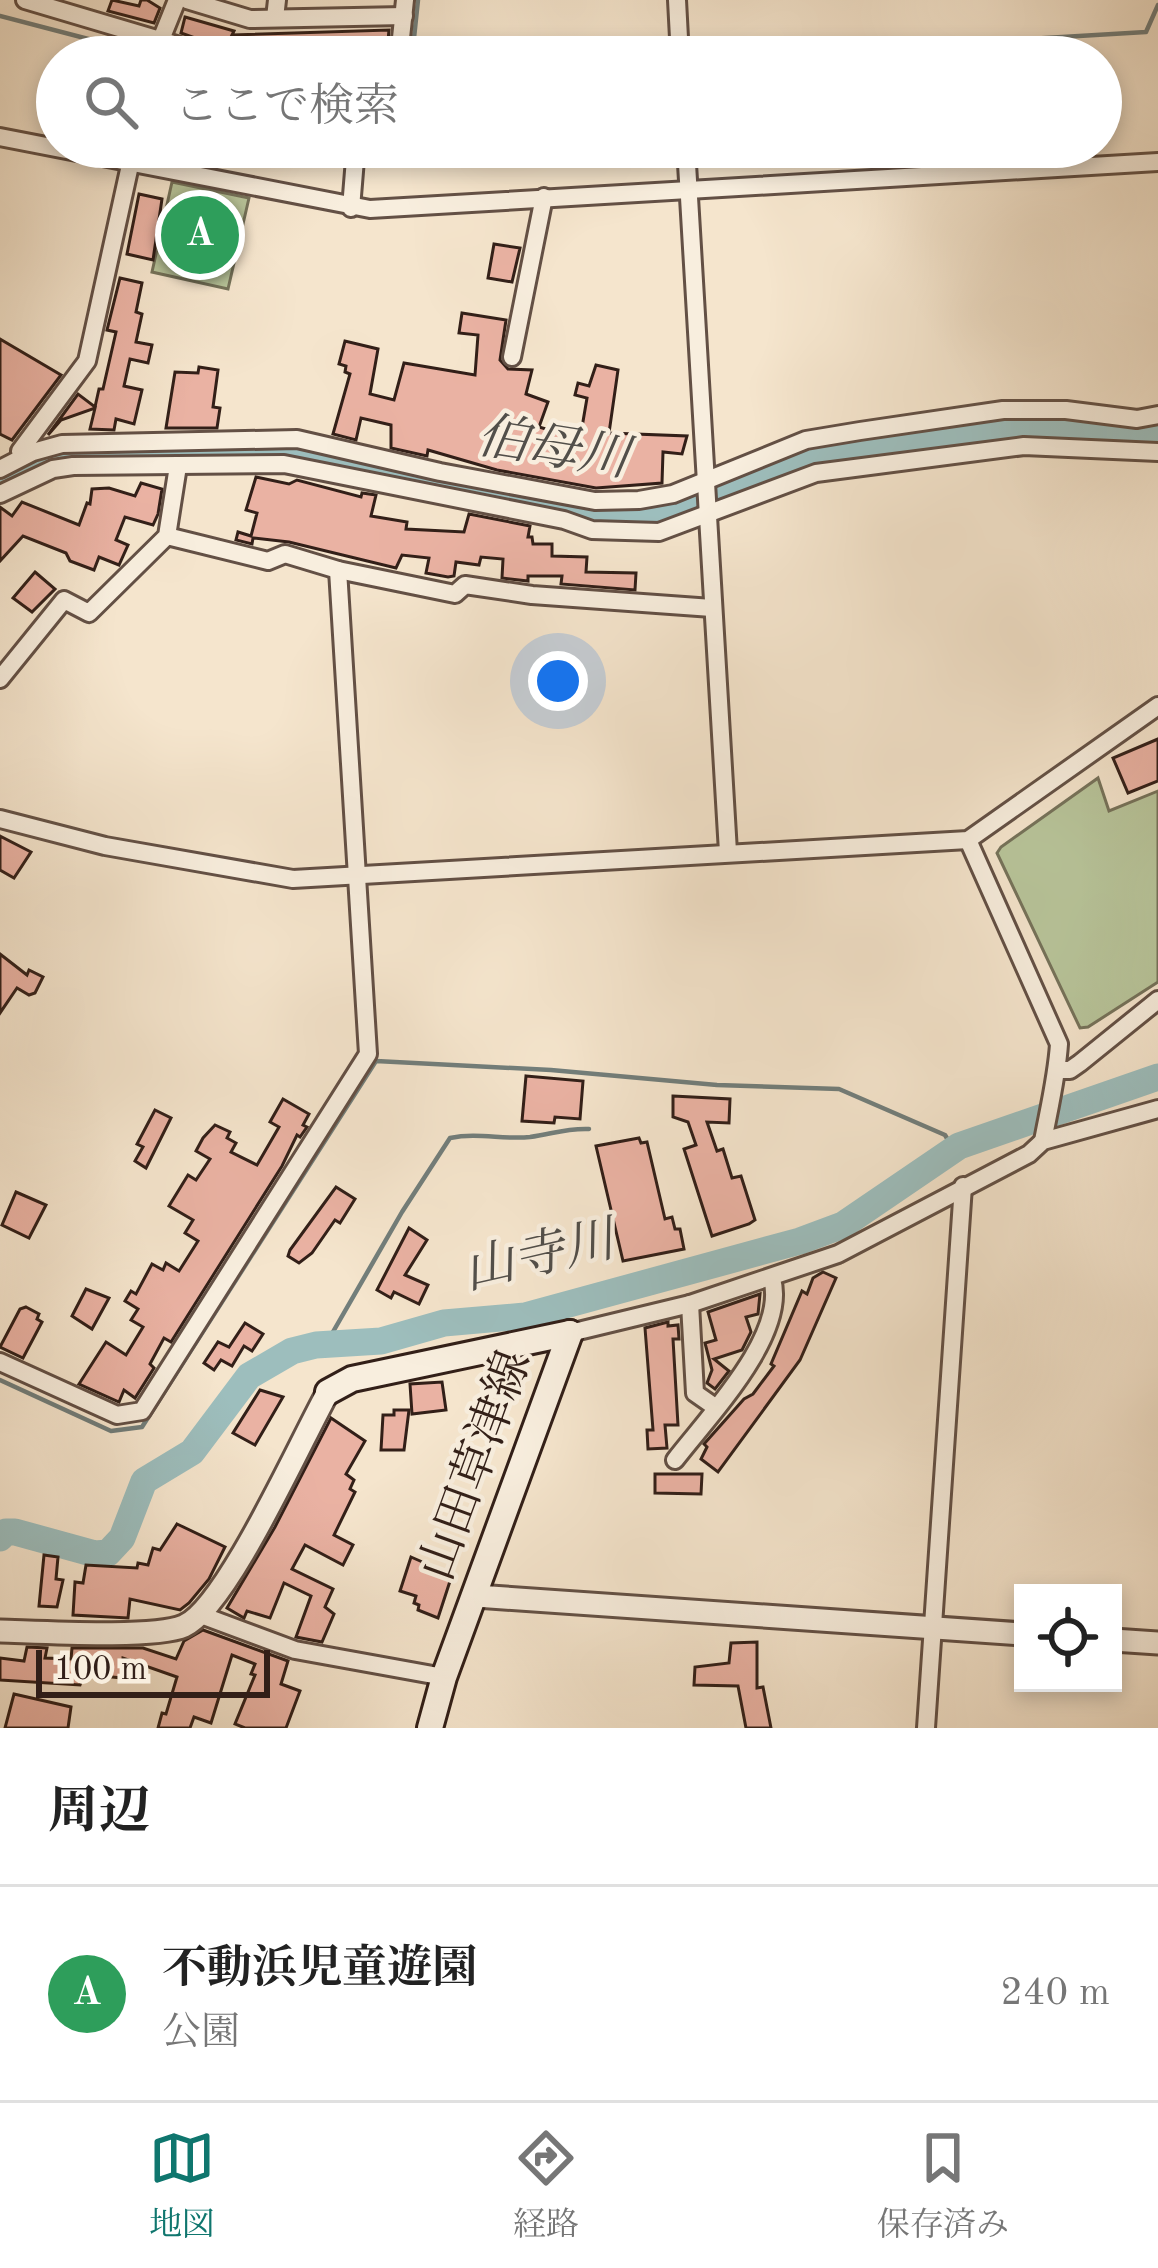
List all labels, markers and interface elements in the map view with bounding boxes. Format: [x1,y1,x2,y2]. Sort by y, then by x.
search box [36,36,1122,168]
icon: search [78,69,144,135]
text: ここで検索 [174,86,399,131]
pin: A [161,190,239,280]
water label: 伯母川 [473,409,638,488]
your location [528,651,588,711]
water label: 山寺川 [458,1211,624,1300]
street label: 山田草津線 [410,1344,541,1587]
map controls [1014,1584,1122,1692]
button: locate [1014,1584,1122,1692]
scale bar [36,1644,270,1697]
text: 100 m [54,1654,147,1687]
text: 周辺 [48,1788,150,1839]
text: 不動浜児童遊園 [162,1948,477,1993]
text: A [72,1974,102,2013]
text: 240 m [1000,1974,1110,2013]
text: 公園 [162,2014,240,2053]
tab: 地図 [149,2125,215,2247]
tab: 経路 [513,2125,579,2247]
tab: 保存済み [877,2125,1009,2247]

